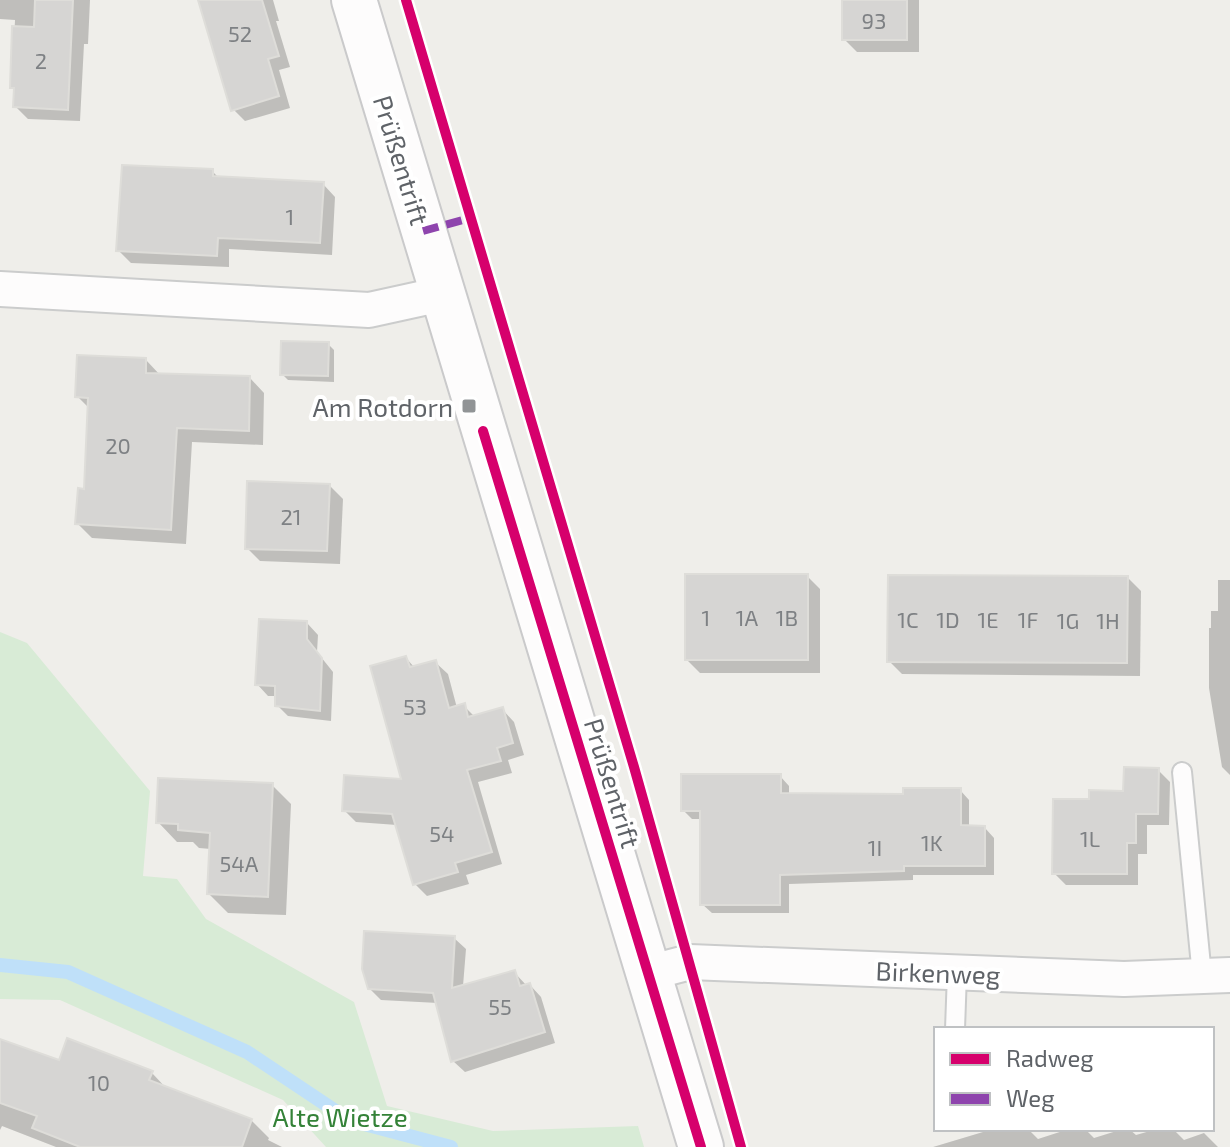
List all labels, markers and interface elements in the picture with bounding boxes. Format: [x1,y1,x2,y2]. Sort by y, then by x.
house number: 93 [862,7,886,33]
house number: 52 [228,20,252,46]
house number: 2 [35,47,47,73]
street label: Prüßentrift [368,92,436,229]
house number: 1 [286,203,294,229]
place label: Am Rotdorn [312,391,453,422]
marker: Am Rotdorn [460,397,478,415]
house number: 20 [105,432,131,458]
house number: 21 [280,503,302,529]
house number: 1 [702,604,710,630]
house number: 1A [736,604,759,630]
house number: 1B [776,604,798,630]
house number: 1C [897,606,919,632]
house number: 1D [936,606,960,632]
house number: 1E [977,606,999,632]
house number: 1F [1018,606,1038,632]
house number: 1G [1057,607,1079,633]
house number: 1H [1096,607,1120,633]
house number: 53 [403,693,427,719]
street label: Prüßentrift [579,715,647,852]
house number: 54 [429,820,455,846]
house number: 1L [1080,825,1100,851]
house number: 1K [921,829,943,855]
house number: 1I [868,834,882,860]
house number: 54A [219,850,259,876]
street label: Birkenweg [875,954,1001,990]
house number: 55 [488,993,512,1019]
legend [934,1027,1214,1131]
text: Radweg [1006,1043,1094,1072]
house number: 10 [88,1069,110,1095]
text: Weg [1006,1083,1055,1112]
park label: Alte Wietze [272,1101,408,1132]

